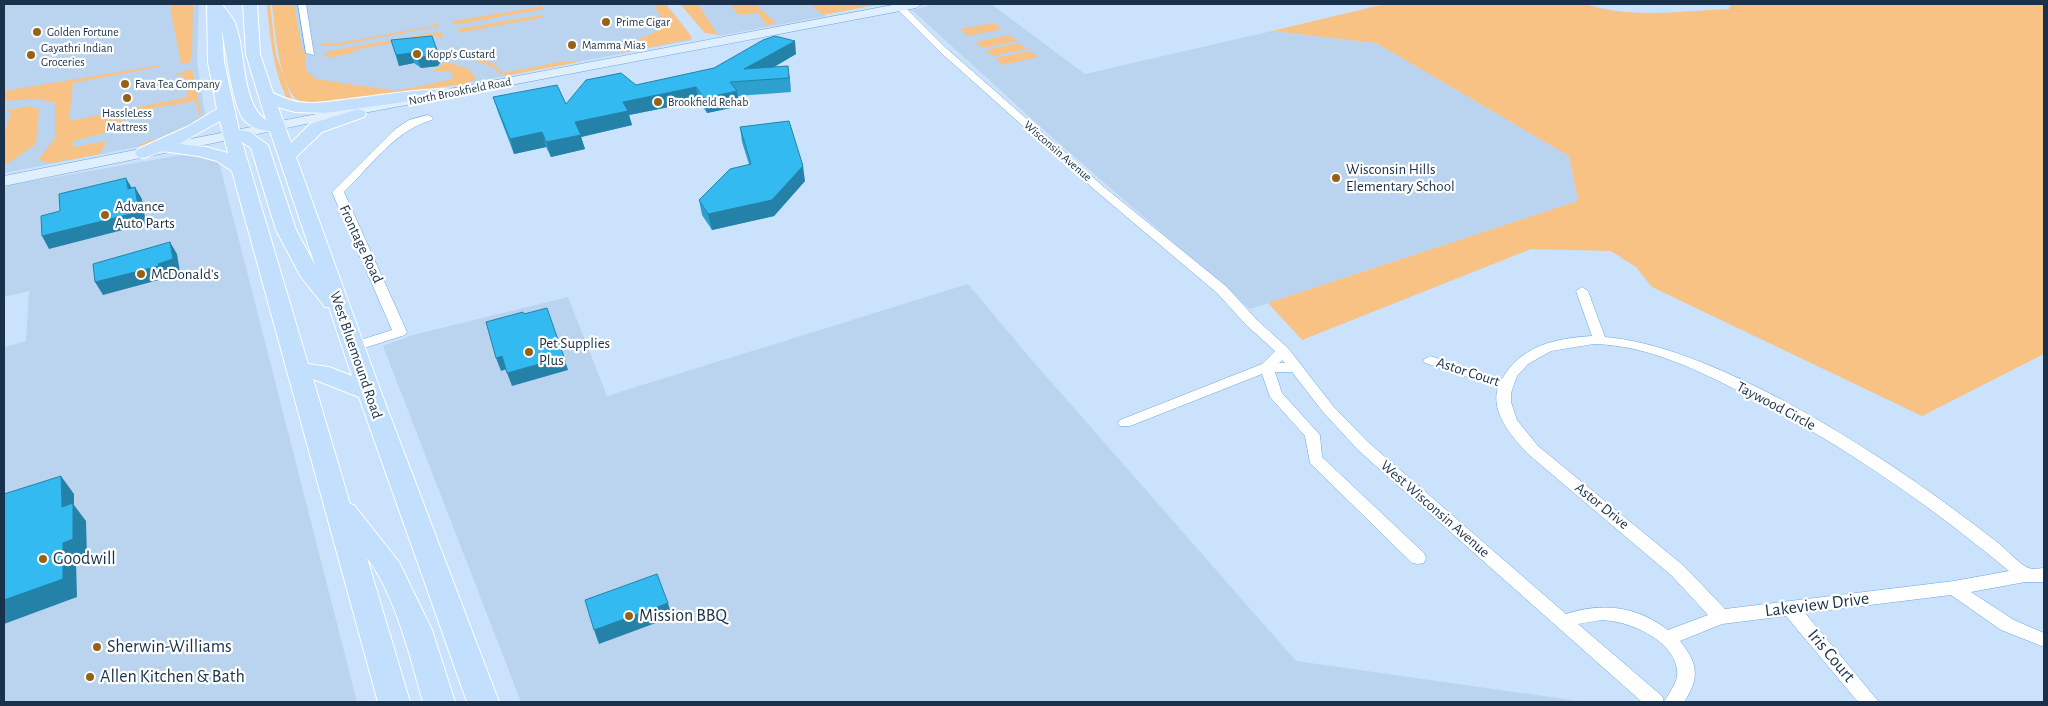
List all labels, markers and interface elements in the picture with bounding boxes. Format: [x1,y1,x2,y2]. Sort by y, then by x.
marker: Prime Cigar [600,16,612,28]
place label: Prime Cigar [616,16,670,28]
marker: Golden Fortune [31,26,43,38]
place label: Golden Fortune [47,26,119,38]
marker: Mamma Mias [566,39,578,51]
place label: Mamma Mias [582,39,646,51]
place label: Gayathri Indian Groceries [41,42,113,68]
marker: Kopp's Custard [411,48,423,60]
place label: Kopp's Custard [427,48,495,60]
marker: Gayathri Indian Groceries [25,49,37,61]
street label: North Brookfield Road [408,75,512,107]
marker: Fava Tea Company [119,78,131,90]
place label: Fava Tea Company [135,78,220,91]
marker: HassleLess Mattress [121,92,133,104]
marker: Brookfield Rehab [652,96,664,108]
place label: Brookfield Rehab [668,96,749,108]
place label: HassleLess Mattress [102,107,152,133]
street label: Wisconsin Avenue [1022,119,1094,183]
place label: Wisconsin Hills Elementary School [1346,162,1455,194]
marker: Wisconsin Hills Elementary School [1330,172,1342,184]
place label: Advance Auto Parts [115,199,175,231]
street label: Frontage Road [336,203,386,285]
marker: Advance Auto Parts [99,209,111,221]
place label: McDonald's [151,267,219,282]
marker: McDonald's [135,268,147,280]
street label: West Bluemound Road [327,289,385,421]
place label: Pet Supplies Plus [539,336,610,368]
marker: Pet Supplies Plus [523,346,535,358]
street label: Astor Court [1435,355,1502,389]
street label: Taywood Circle [1734,379,1818,433]
street label: West Wisconsin Avenue [1378,458,1492,560]
street label: Astor Drive [1572,480,1632,532]
place label: Goodwill [53,550,116,568]
marker: Goodwill [37,553,49,565]
street label: Lakeview Drive [1764,590,1870,620]
place label: Mission BBQ [639,607,729,625]
marker: Mission BBQ [623,610,635,622]
street label: Iris Court [1804,626,1858,686]
place label: Sherwin-Williams [107,638,232,656]
marker: Sherwin-Williams [91,641,103,653]
place label: Allen Kitchen & Bath [100,668,245,686]
marker: Allen Kitchen & Bath [84,671,96,683]

